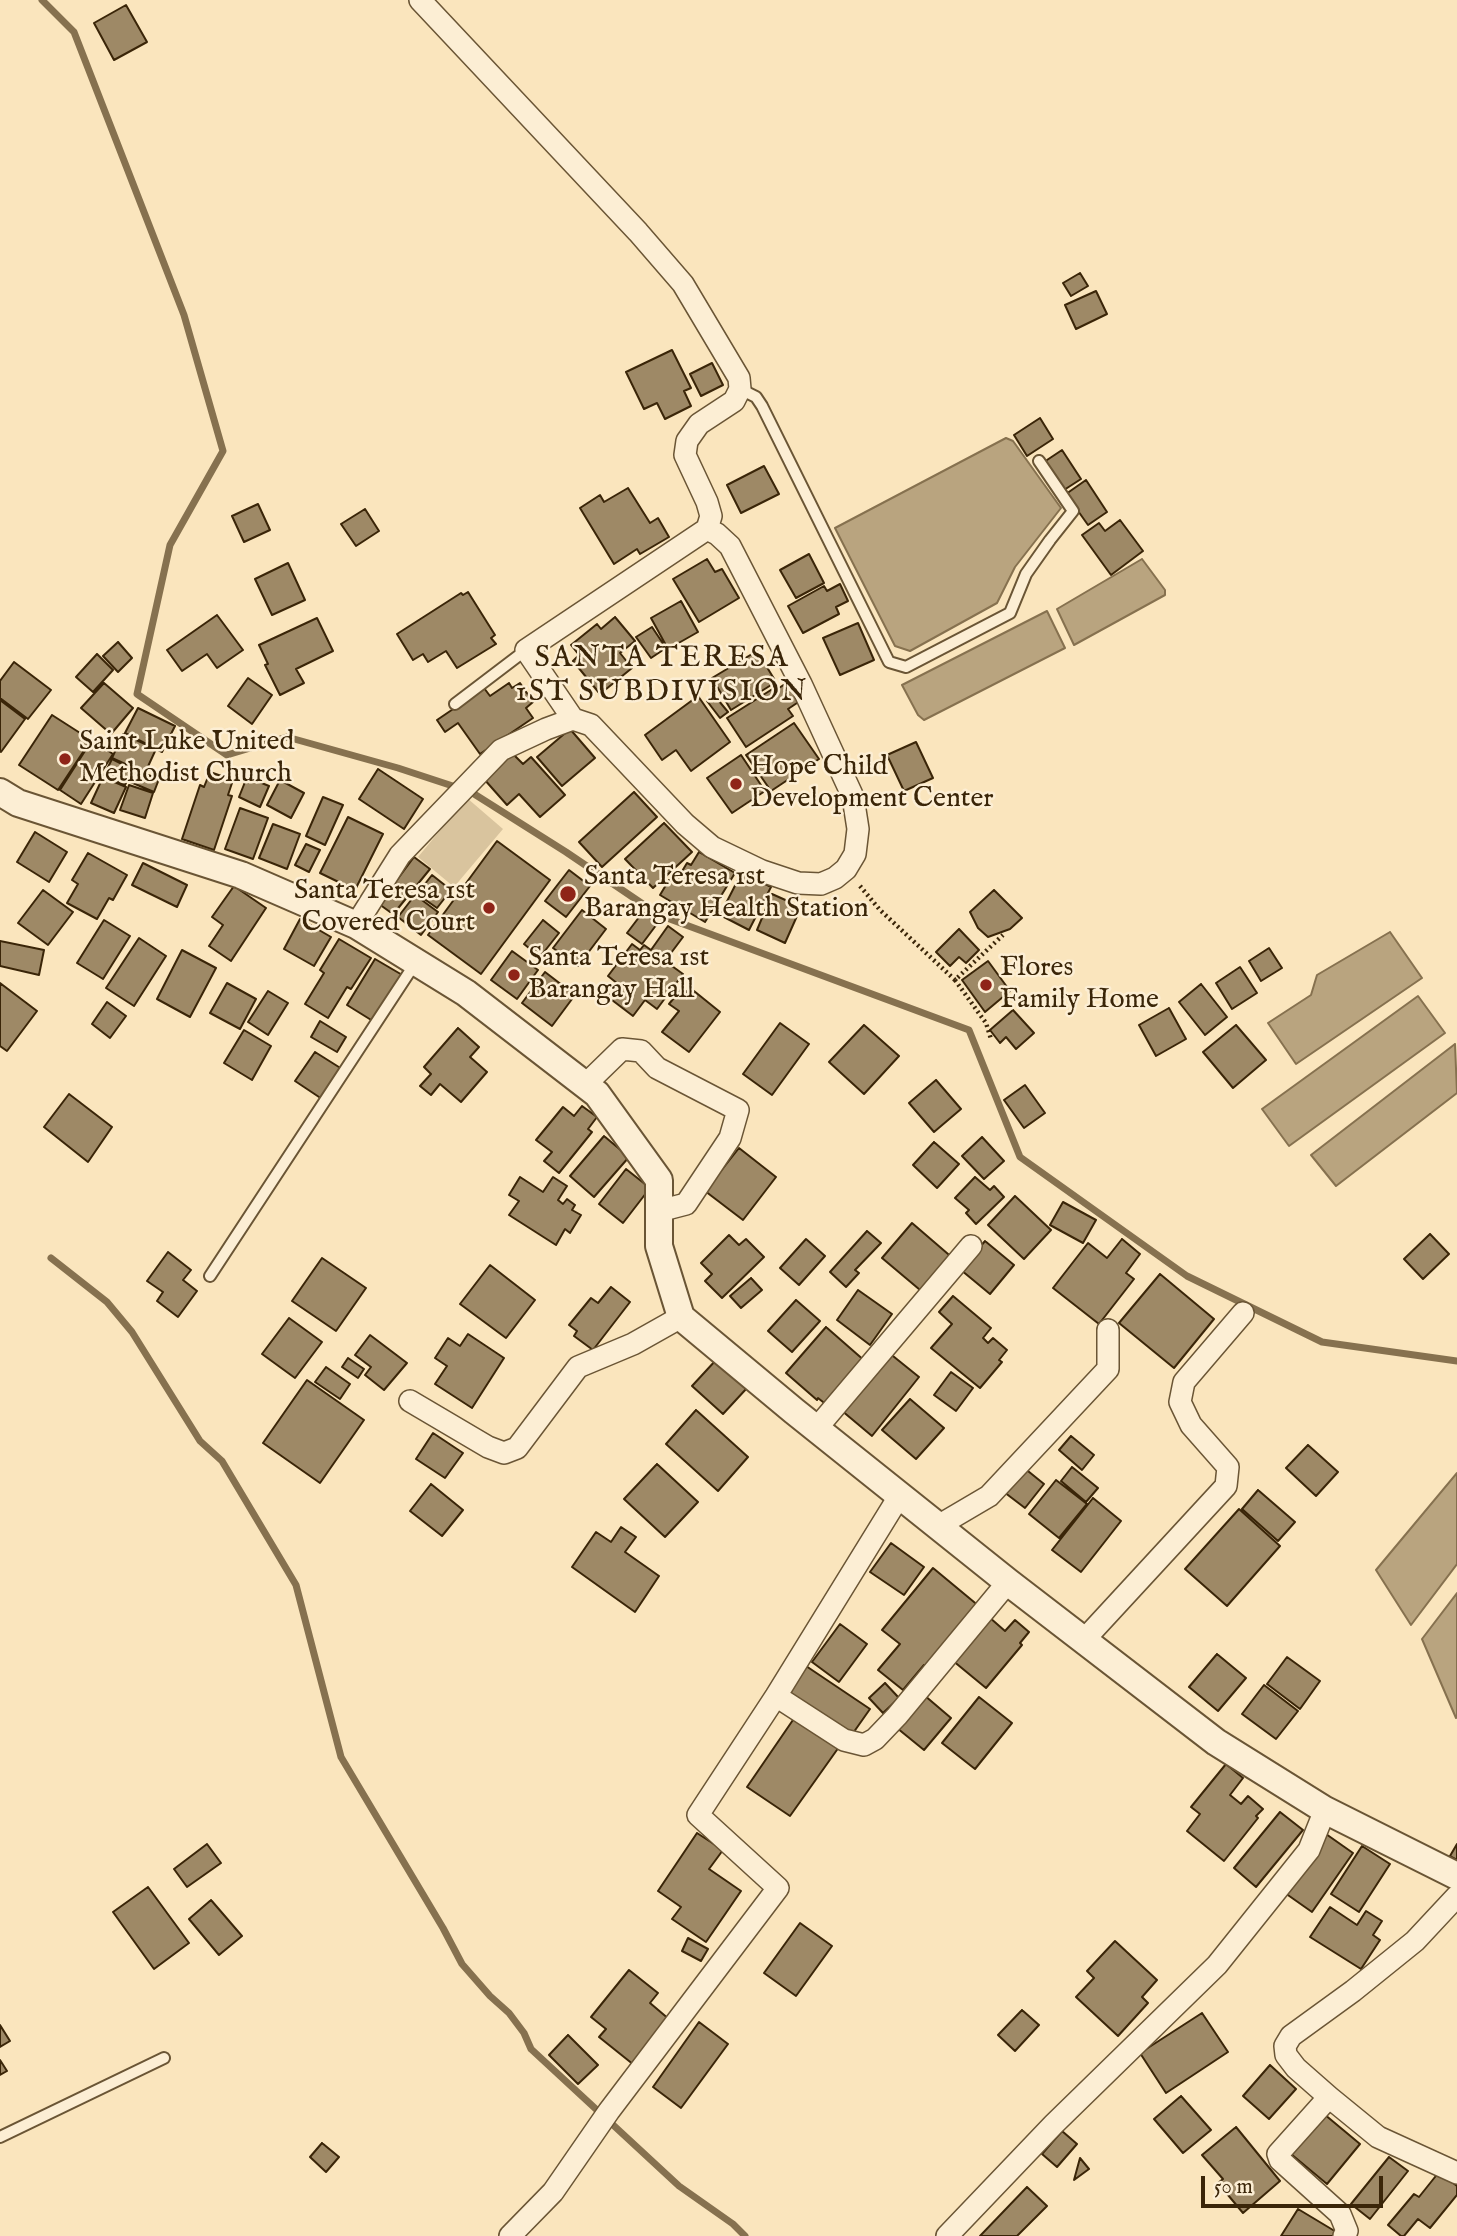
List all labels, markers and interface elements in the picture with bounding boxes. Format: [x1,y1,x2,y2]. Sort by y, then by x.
district label: SANTA TERESA 1ST SUBDIVISION [517,642,807,712]
place label: Saint Luke United Methodist Church [79,726,294,792]
marker: Saint Luke United Methodist Church [57,751,73,767]
place label: Hope Child Development Center [750,751,994,817]
marker: Hope Child Development Center [728,776,744,792]
place label: Santa Teresa 1st Barangay Health Station [584,861,869,927]
place label: Santa Teresa 1st Covered Court [294,875,475,941]
marker: Santa Teresa 1st Barangay Health Station [558,884,578,904]
marker: Santa Teresa 1st Covered Court [481,900,497,916]
place label: Santa Teresa 1st Barangay Hall [528,942,709,1008]
place label: Flores Family Home [1000,952,1159,1018]
marker: Santa Teresa 1st Barangay Hall [506,967,522,983]
marker: Flores Family Home [978,977,994,993]
scale bar [1205,2162,1387,2206]
text: 50 m [1214,2174,1253,2201]

